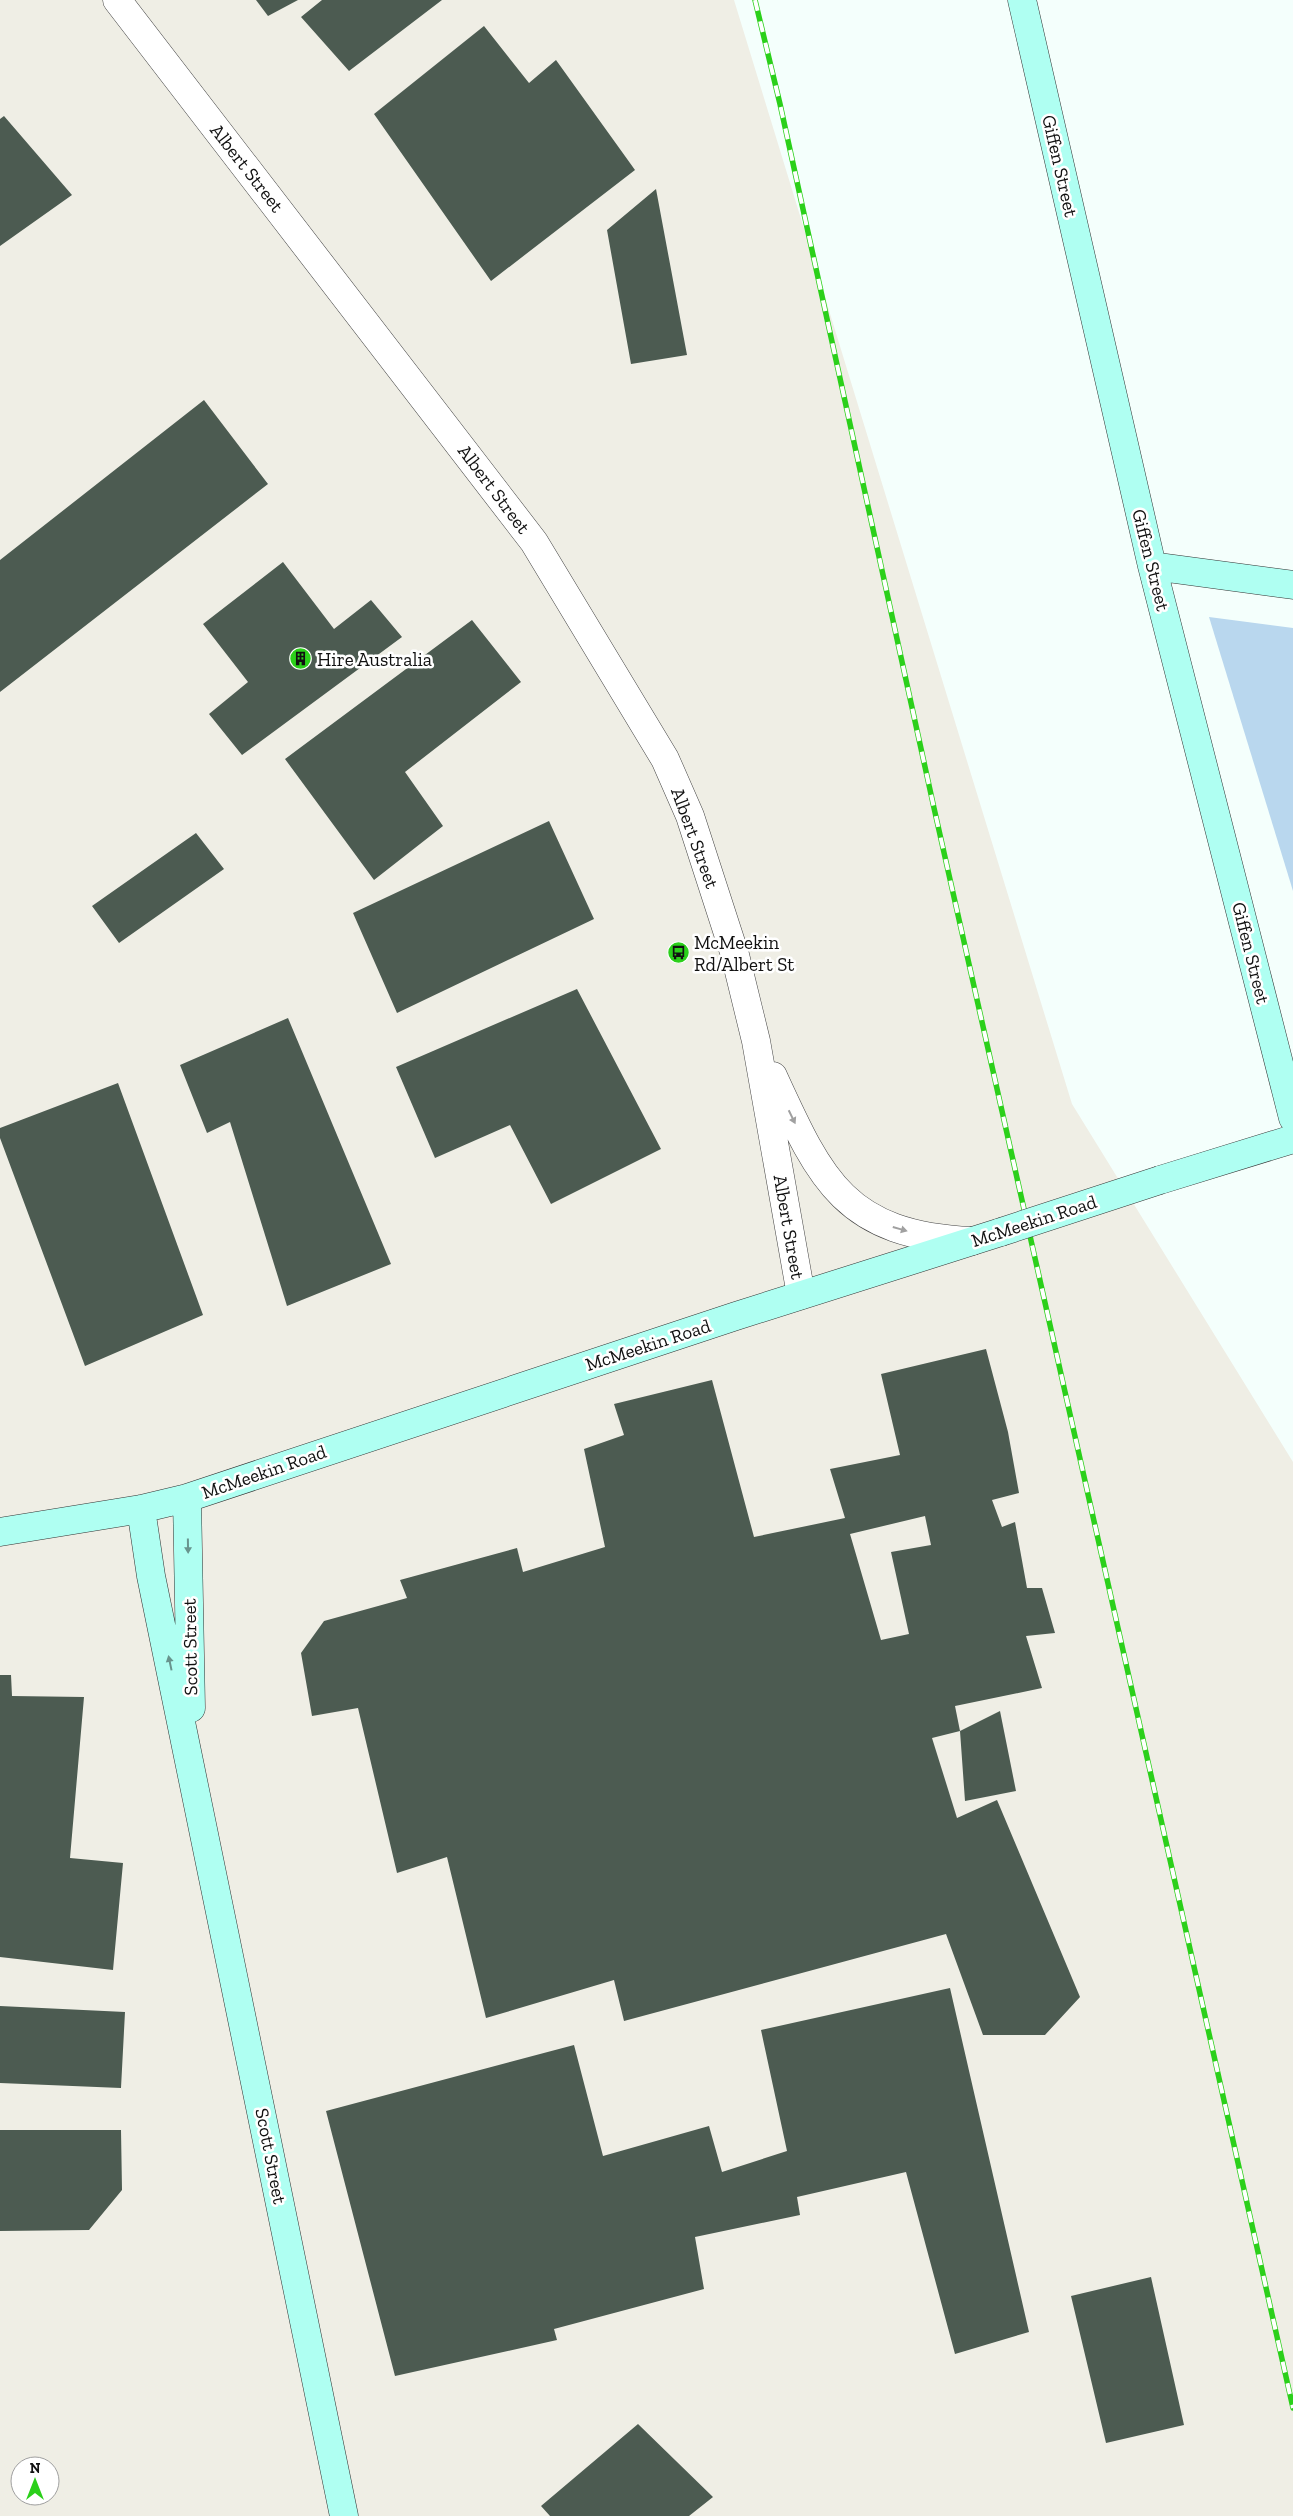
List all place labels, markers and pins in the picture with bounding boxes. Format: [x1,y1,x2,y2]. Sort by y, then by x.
building icon: Hire Australia [289,647,313,671]
place label: Hire Australia [317,648,432,671]
place label: McMeekin Rd/Albert St [694,931,794,976]
bus stop icon: McMeekin Rd/Albert St [666,941,690,965]

